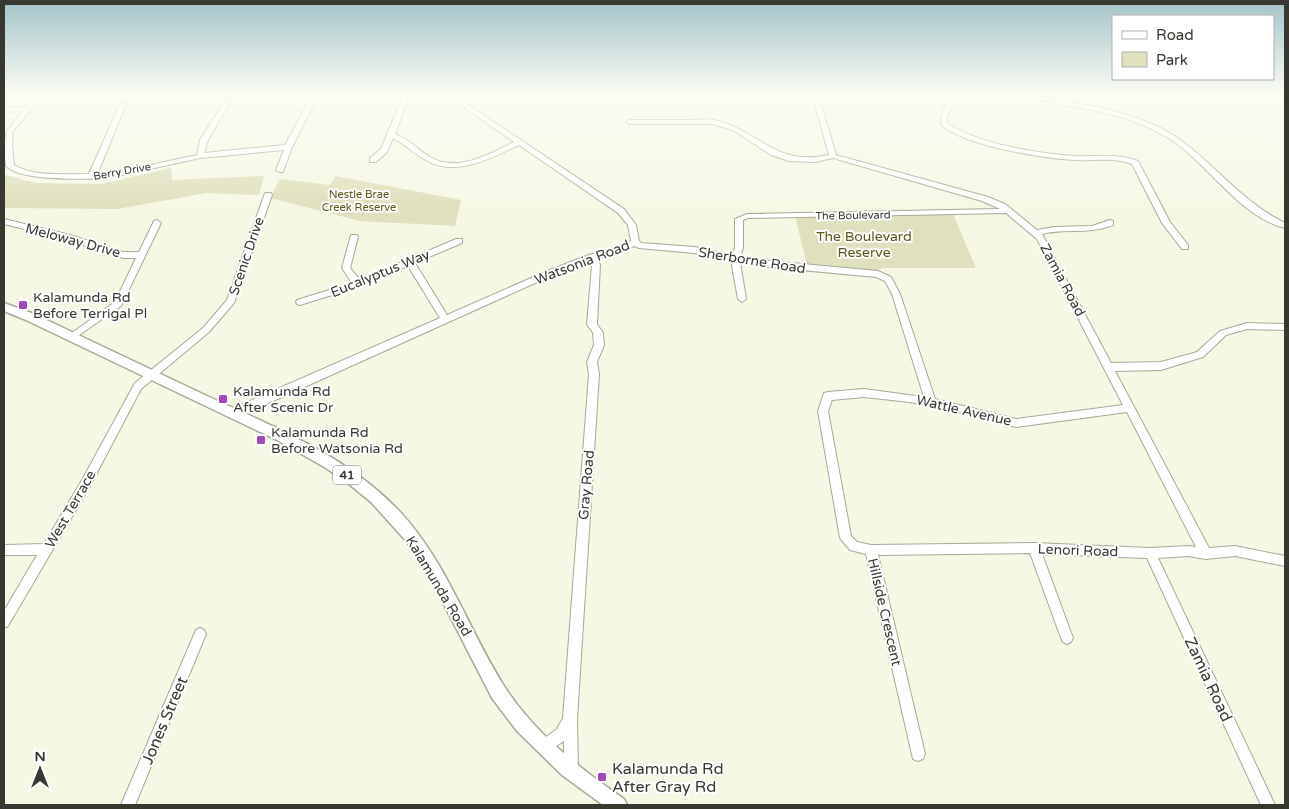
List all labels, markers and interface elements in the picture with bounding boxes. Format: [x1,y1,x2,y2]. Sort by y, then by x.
legend [1112,15,1274,80]
text: Road [1156,26,1194,44]
text: Park [1156,51,1188,69]
street label: Berry Drive [92,160,152,183]
park label: Nestle Brae Creek Reserve [322,188,396,214]
street label: The Boulevard [815,208,891,223]
street label: Scenic Drive [225,215,268,297]
street label: Meloway Drive [24,220,122,261]
park label: The Boulevard Reserve [816,228,912,261]
street label: Watsonia Road [532,237,632,288]
street label: Zamia Road [1036,241,1089,319]
street label: Sherborne Road [697,244,807,277]
street label: Eucalyptus Way [328,246,433,301]
place label: Kalamunda Rd Before Terrigal Pl [33,289,147,322]
marker: Kalamunda Rd Before Terrigal Pl [17,299,29,311]
place label: Kalamunda Rd After Scenic Dr [233,383,334,416]
street label: Wattle Avenue [915,391,1013,430]
marker: Kalamunda Rd After Scenic Dr [217,393,229,405]
place label: Kalamunda Rd Before Watsonia Rd [271,424,403,457]
marker: Kalamunda Rd Before Watsonia Rd [255,434,267,446]
street label: Gray Road [575,449,598,521]
road number: 41 [333,466,361,484]
street label: West Terrace [41,467,99,551]
street label: Kalamunda Road [402,533,475,639]
street label: Lenori Road [1037,541,1119,560]
street label: Hillside Crescent [864,557,905,668]
street label: Zamia Road [1180,634,1236,725]
street label: Jones Street [137,673,192,767]
north arrow [15,744,65,794]
text: N [34,748,46,765]
place label: Kalamunda Rd After Gray Rd [612,759,724,797]
marker: Kalamunda Rd After Gray Rd [596,771,608,783]

